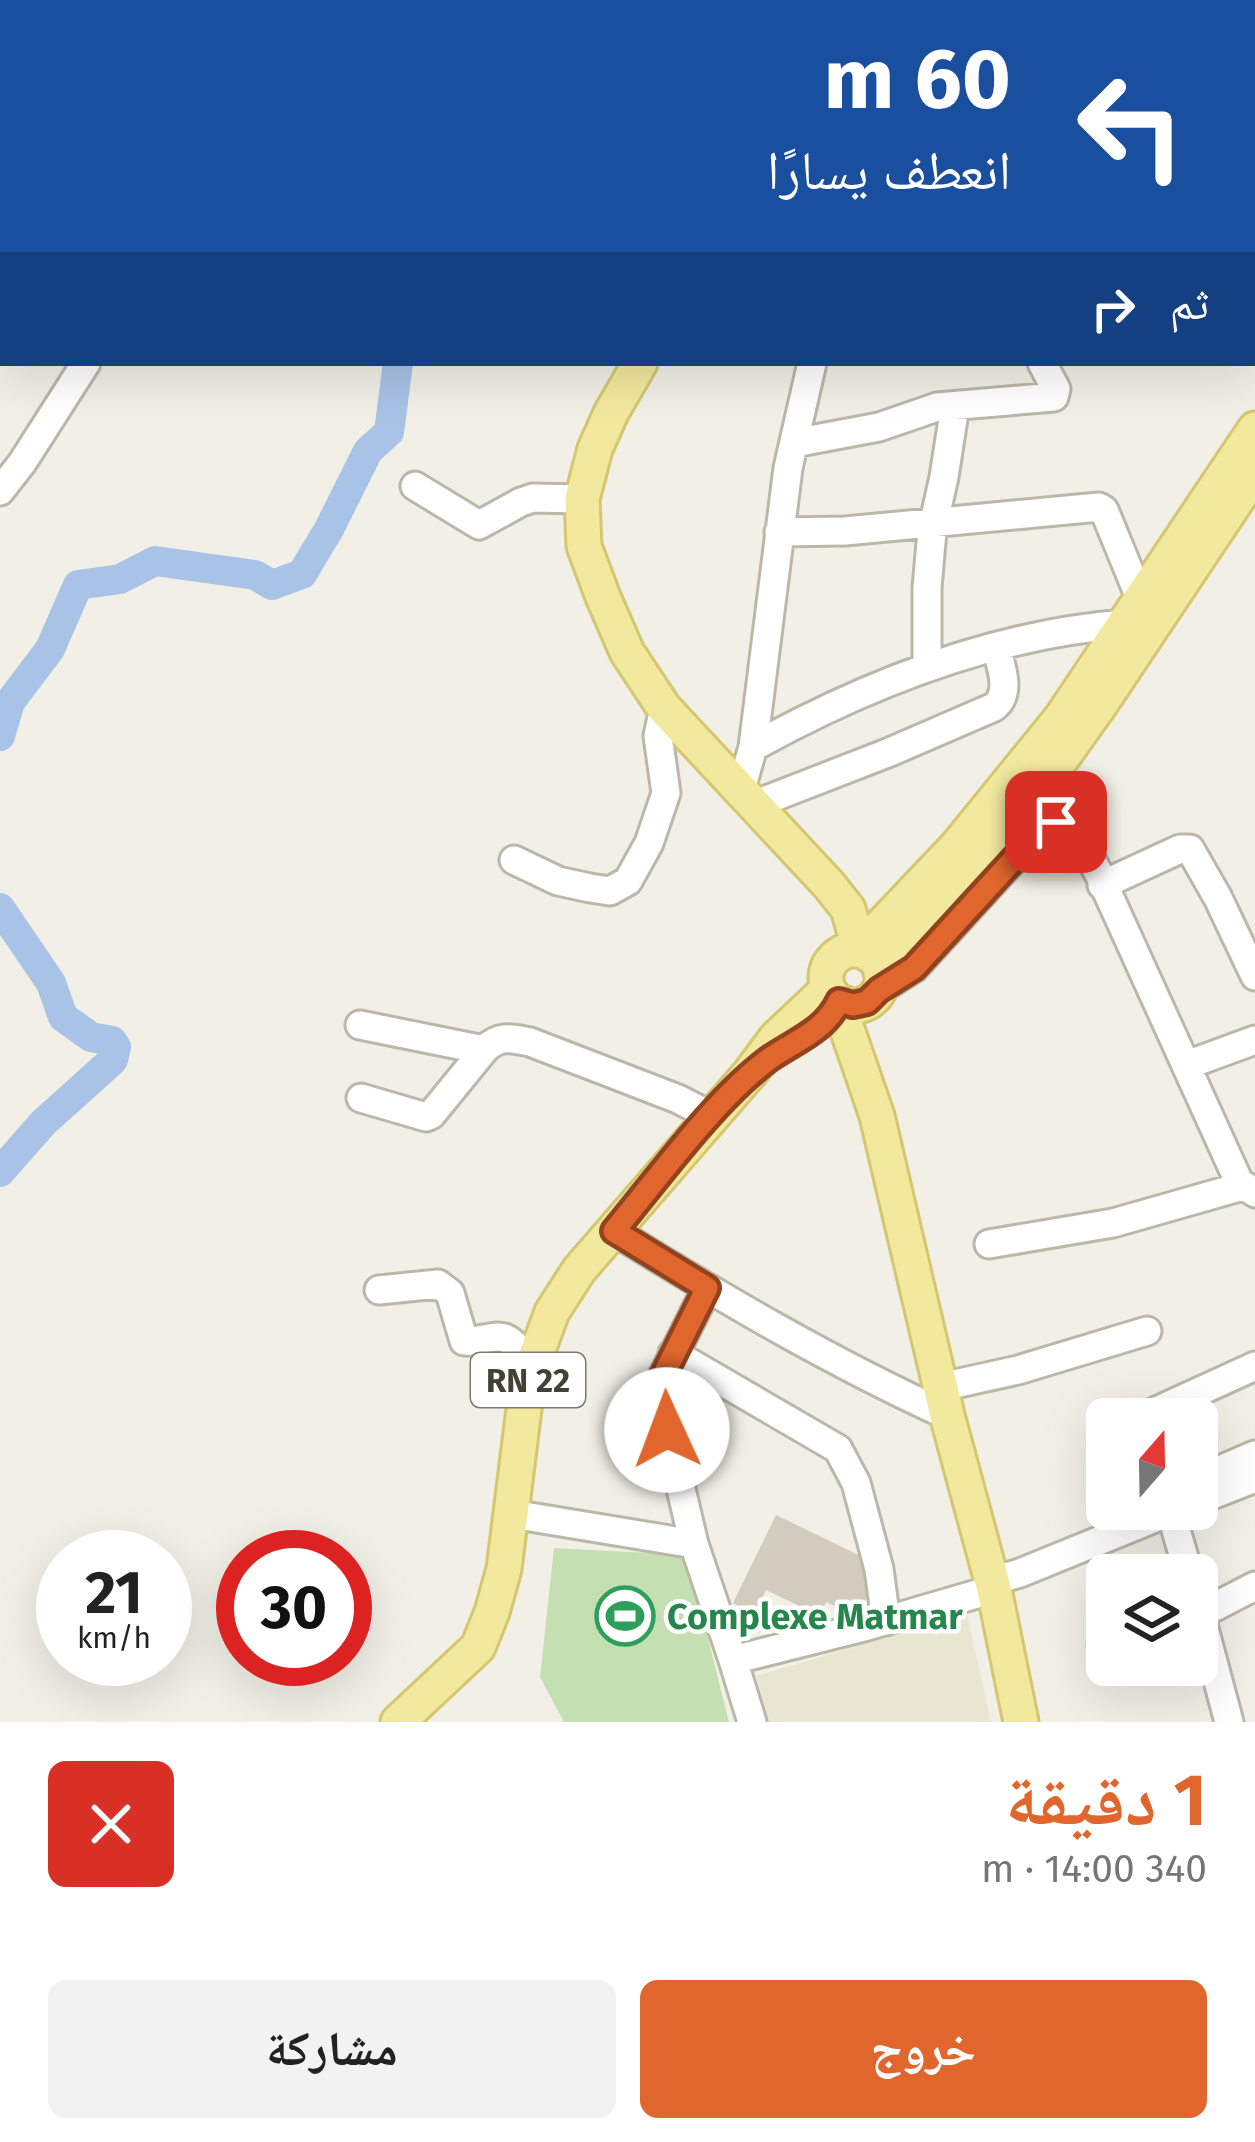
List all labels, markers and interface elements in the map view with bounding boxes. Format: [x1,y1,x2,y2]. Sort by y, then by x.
text: 60 m [824,29,1011,130]
icon: left [1053,48,1209,204]
text: انعطف يسارًا [767,139,1011,203]
icon: right [1080,276,1146,342]
text: ثم [1170,277,1209,331]
pin [1005,771,1107,873]
icon: arrive [1023,789,1089,855]
road number: RN 22 [471,1353,585,1407]
position arrow [604,1367,730,1493]
north arrow [1086,1398,1218,1530]
map controls [1086,1398,1218,1686]
speed limit sign: 30 [216,1530,372,1686]
button: layers [1086,1554,1218,1686]
text: 21 [85,1557,143,1629]
sports icon: Complexe Matmar [594,1585,656,1647]
place label: Complexe Matmar [667,1595,963,1639]
text: km/h [77,1620,151,1656]
text: 1 دقيقة [1005,1758,1207,1844]
button: close [48,1761,174,1887]
text: 340 m · 14:00 [981,1846,1207,1892]
button: مشاركة [48,1980,616,2118]
button: خروج [640,1980,1207,2118]

